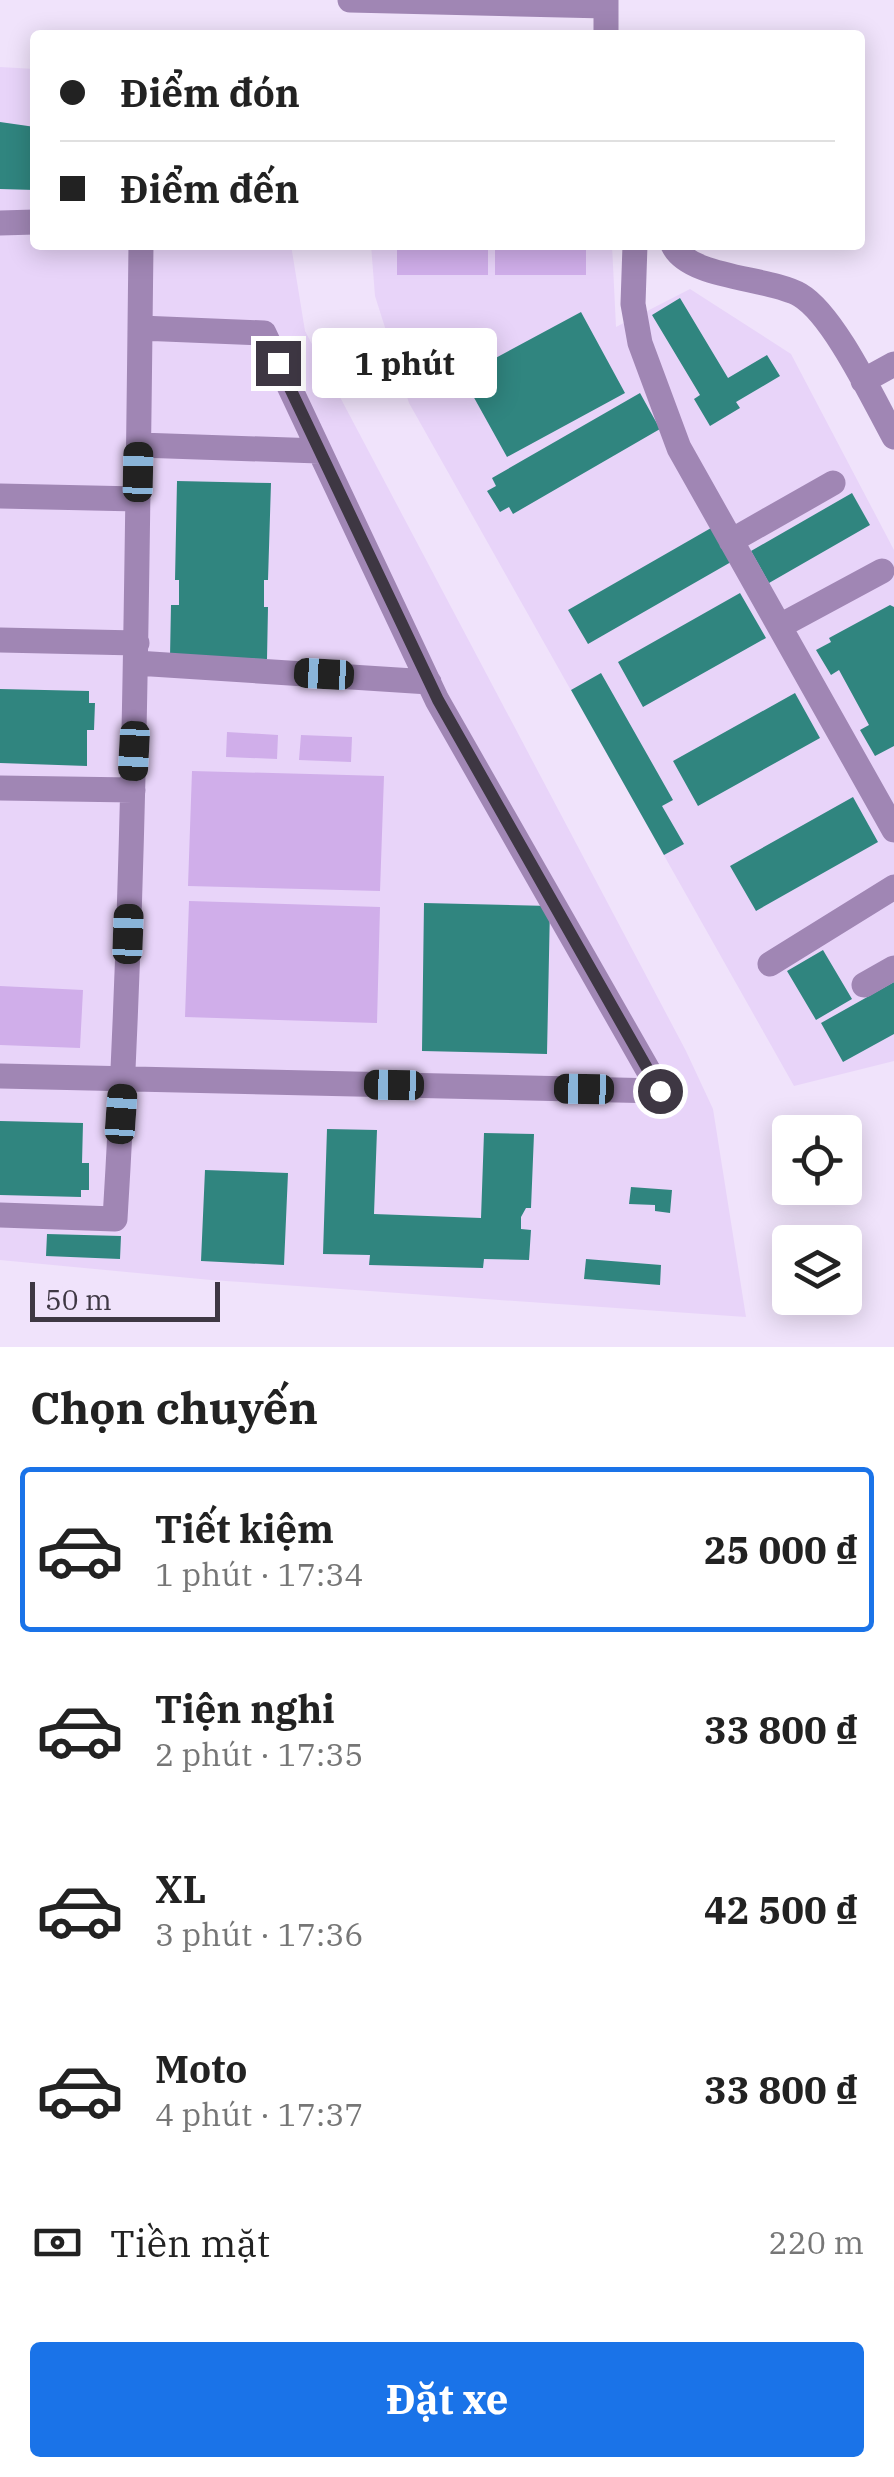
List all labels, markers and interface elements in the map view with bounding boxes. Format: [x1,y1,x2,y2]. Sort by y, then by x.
text: Điểm đón [120,68,300,117]
text: Điểm đến [120,164,299,213]
callout: 1 phút [313,328,498,398]
route end [256,341,301,386]
text: 1 phút [354,342,455,384]
car [122,442,154,502]
car [293,657,355,691]
car [117,720,151,782]
car [112,903,144,965]
car [364,1069,424,1101]
route start [638,1069,683,1114]
car [554,1073,614,1105]
car [104,1083,138,1145]
map controls [772,1115,862,1315]
button: locate [772,1115,862,1205]
button: layers [772,1225,862,1315]
scale bar [30,1277,220,1322]
text: 50 m [45,1281,112,1318]
text: Chọn chuyến [30,1378,318,1436]
text: Tiết kiệm [155,1504,334,1553]
icon: car [35,1505,125,1595]
text: 25 000 ₫ [704,1525,859,1574]
text: 1 phút · 17:34 [155,1553,364,1595]
text: Tiện nghi [155,1684,335,1733]
icon: car [35,1685,125,1775]
text: 33 800 ₫ [704,1705,859,1754]
text: 2 phút · 17:35 [155,1733,364,1775]
text: XL [155,1864,206,1913]
icon: car [35,1865,125,1955]
text: 42 500 ₫ [704,1885,859,1934]
text: 3 phút · 17:36 [155,1913,364,1955]
text: Moto [155,2044,247,2093]
icon: car [35,2045,125,2135]
text: 33 800 ₫ [704,2065,859,2114]
text: 4 phút · 17:37 [155,2093,364,2135]
icon: cash [30,2215,85,2270]
text: Tiền mặt [110,2218,270,2267]
text: 220 m [768,2221,864,2263]
button: Đặt xe [30,2342,864,2457]

